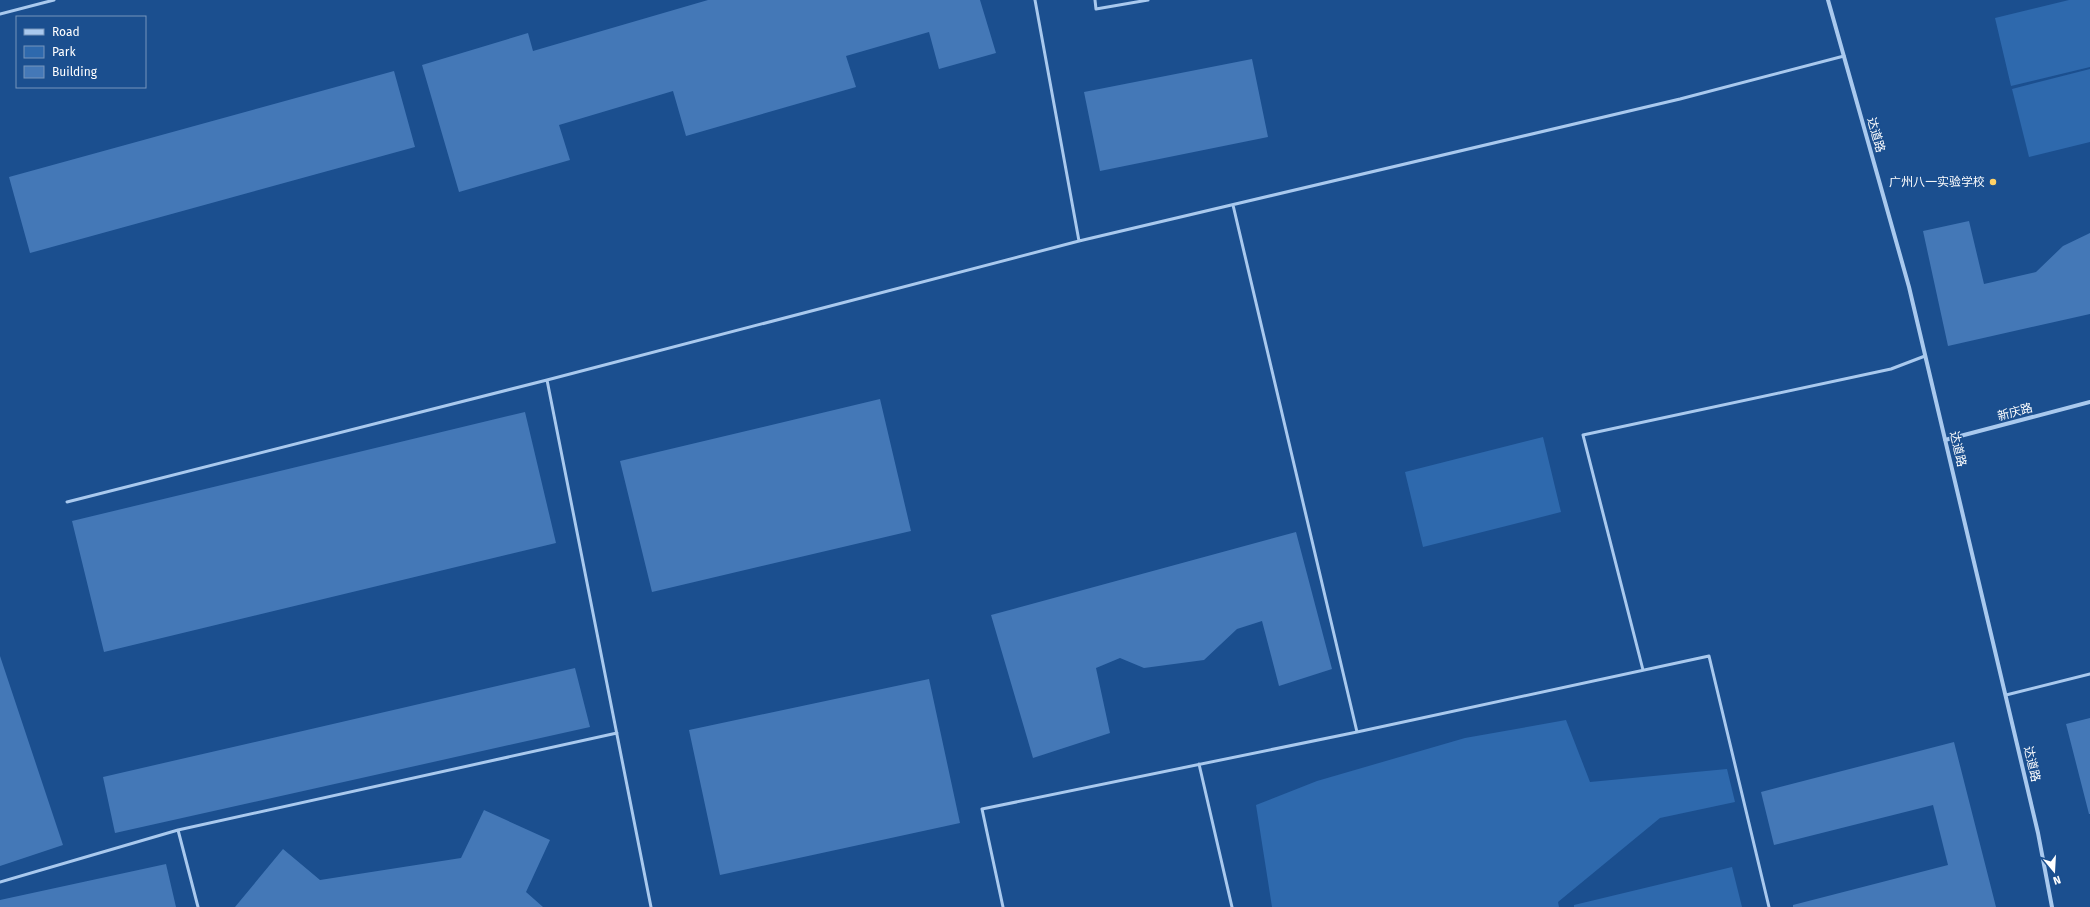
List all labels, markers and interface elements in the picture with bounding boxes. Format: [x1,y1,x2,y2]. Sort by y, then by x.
legend [16,16,146,88]
text: Road [52,25,80,39]
text: Park [52,45,76,59]
text: Building [52,65,98,79]
street label: 达道路 [1864,116,1888,154]
place label: 广州八一实验学校 [1889,175,1985,189]
marker: 广州八一实验学校 [1988,177,1998,187]
street label: 新庆路 [1996,401,2034,423]
street label: 达道路 [1947,430,1969,468]
street label: 达道路 [2021,745,2043,783]
north arrow [2034,851,2074,891]
text: N [2051,873,2062,887]

